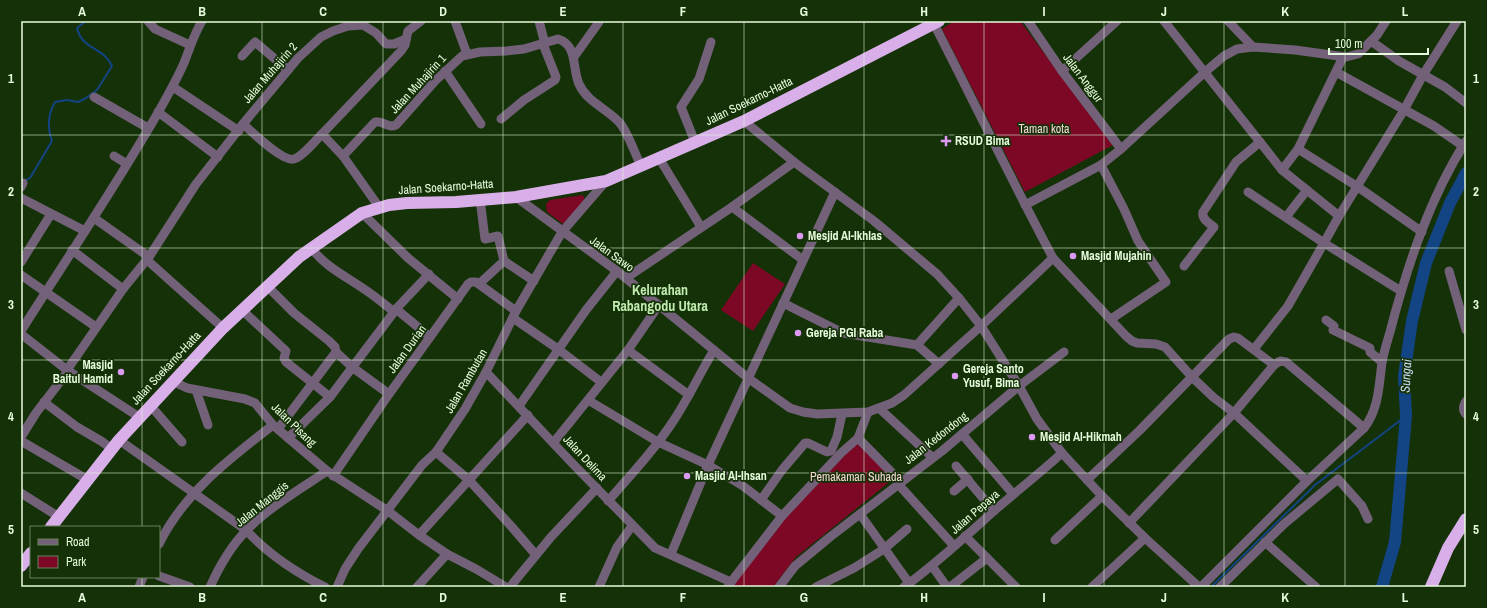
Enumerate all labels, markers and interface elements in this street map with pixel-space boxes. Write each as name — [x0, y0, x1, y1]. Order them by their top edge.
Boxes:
text: A — [78, 3, 86, 20]
text: B — [198, 3, 206, 20]
text: C — [319, 3, 327, 20]
text: D — [439, 3, 447, 20]
text: E — [559, 3, 567, 20]
text: F — [680, 3, 687, 20]
text: G — [800, 3, 808, 20]
text: H — [920, 3, 928, 20]
text: I — [1043, 3, 1046, 20]
text: J — [1161, 3, 1167, 20]
text: K — [1281, 3, 1289, 20]
text: L — [1402, 3, 1409, 20]
scale bar — [1329, 30, 1428, 56]
text: 100 m — [1335, 36, 1362, 52]
street label: Jalan Muhajirin 2 — [239, 39, 301, 107]
street label: Jalan Anggur — [1059, 50, 1107, 106]
street label: Jalan Muhajirin 1 — [386, 51, 450, 117]
text: 1 — [8, 70, 14, 87]
text: 1 — [1473, 70, 1479, 87]
street label: Jalan Soekarno-Hatta — [703, 73, 796, 129]
park label: Taman kota — [1018, 121, 1070, 137]
place label: RSUD Bima — [955, 133, 1010, 149]
marker: RSUD Bima — [940, 135, 952, 147]
street label: Jalan Soekarno-Hatta — [398, 176, 495, 198]
text: 2 — [8, 183, 14, 200]
text: 2 — [1473, 183, 1479, 200]
place label: Mesjid Al-Ikhlas — [808, 228, 883, 244]
marker: Mesjid Al-Ikhlas — [795, 231, 805, 241]
street label: Jalan Sawo — [587, 233, 637, 275]
place label: Masjid Mujahin — [1081, 248, 1152, 264]
marker: Masjid Mujahin — [1068, 251, 1078, 261]
district label: Kelurahan Rabangodu Utara — [612, 281, 708, 315]
text: 3 — [8, 296, 14, 313]
text: 3 — [1473, 296, 1479, 313]
street label: Jalan Durian — [384, 322, 430, 376]
place label: Gereja PGI Raba — [806, 325, 884, 341]
street label: Jalan Soekarno-Hatta — [128, 327, 205, 408]
marker: Gereja PGI Raba — [793, 328, 803, 338]
street label: Jalan Rambutan — [441, 346, 491, 416]
place label: Masjid Baitul Hamid — [53, 357, 113, 387]
water label: Sungai — [1397, 359, 1415, 393]
place label: Gereja Santo Yusuf, Bima — [963, 361, 1024, 391]
marker: Masjid Baitul Hamid — [116, 367, 126, 377]
marker: Gereja Santo Yusuf, Bima — [950, 371, 960, 381]
street label: Jalan Pisang — [268, 399, 320, 451]
text: 4 — [8, 408, 14, 425]
street label: Jalan Kedondong — [901, 408, 972, 468]
text: 4 — [1473, 408, 1479, 425]
place label: Mesjid Al-Hikmah — [1040, 429, 1122, 445]
street label: Jalan Delima — [560, 432, 611, 485]
marker: Mesjid Al-Hikmah — [1027, 432, 1037, 442]
place label: Masjid Al-Ihsan — [695, 468, 767, 484]
park label: Pemakaman Suhada — [810, 469, 902, 485]
marker: Masjid Al-Ihsan — [682, 471, 692, 481]
street label: Jalan Manggis — [232, 478, 292, 530]
street label: Jalan Pepaya — [947, 486, 1003, 538]
text: 5 — [8, 521, 14, 538]
text: 5 — [1473, 521, 1479, 538]
legend — [30, 526, 160, 578]
text: Road — [66, 534, 90, 550]
text: Park — [66, 554, 86, 570]
text: A — [78, 589, 86, 606]
text: B — [198, 589, 206, 606]
text: C — [319, 589, 327, 606]
text: D — [439, 589, 447, 606]
text: E — [559, 589, 567, 606]
text: F — [680, 589, 687, 606]
text: G — [800, 589, 808, 606]
text: H — [920, 589, 928, 606]
text: I — [1043, 589, 1046, 606]
text: J — [1161, 589, 1167, 606]
text: K — [1281, 589, 1289, 606]
text: L — [1402, 589, 1409, 606]

